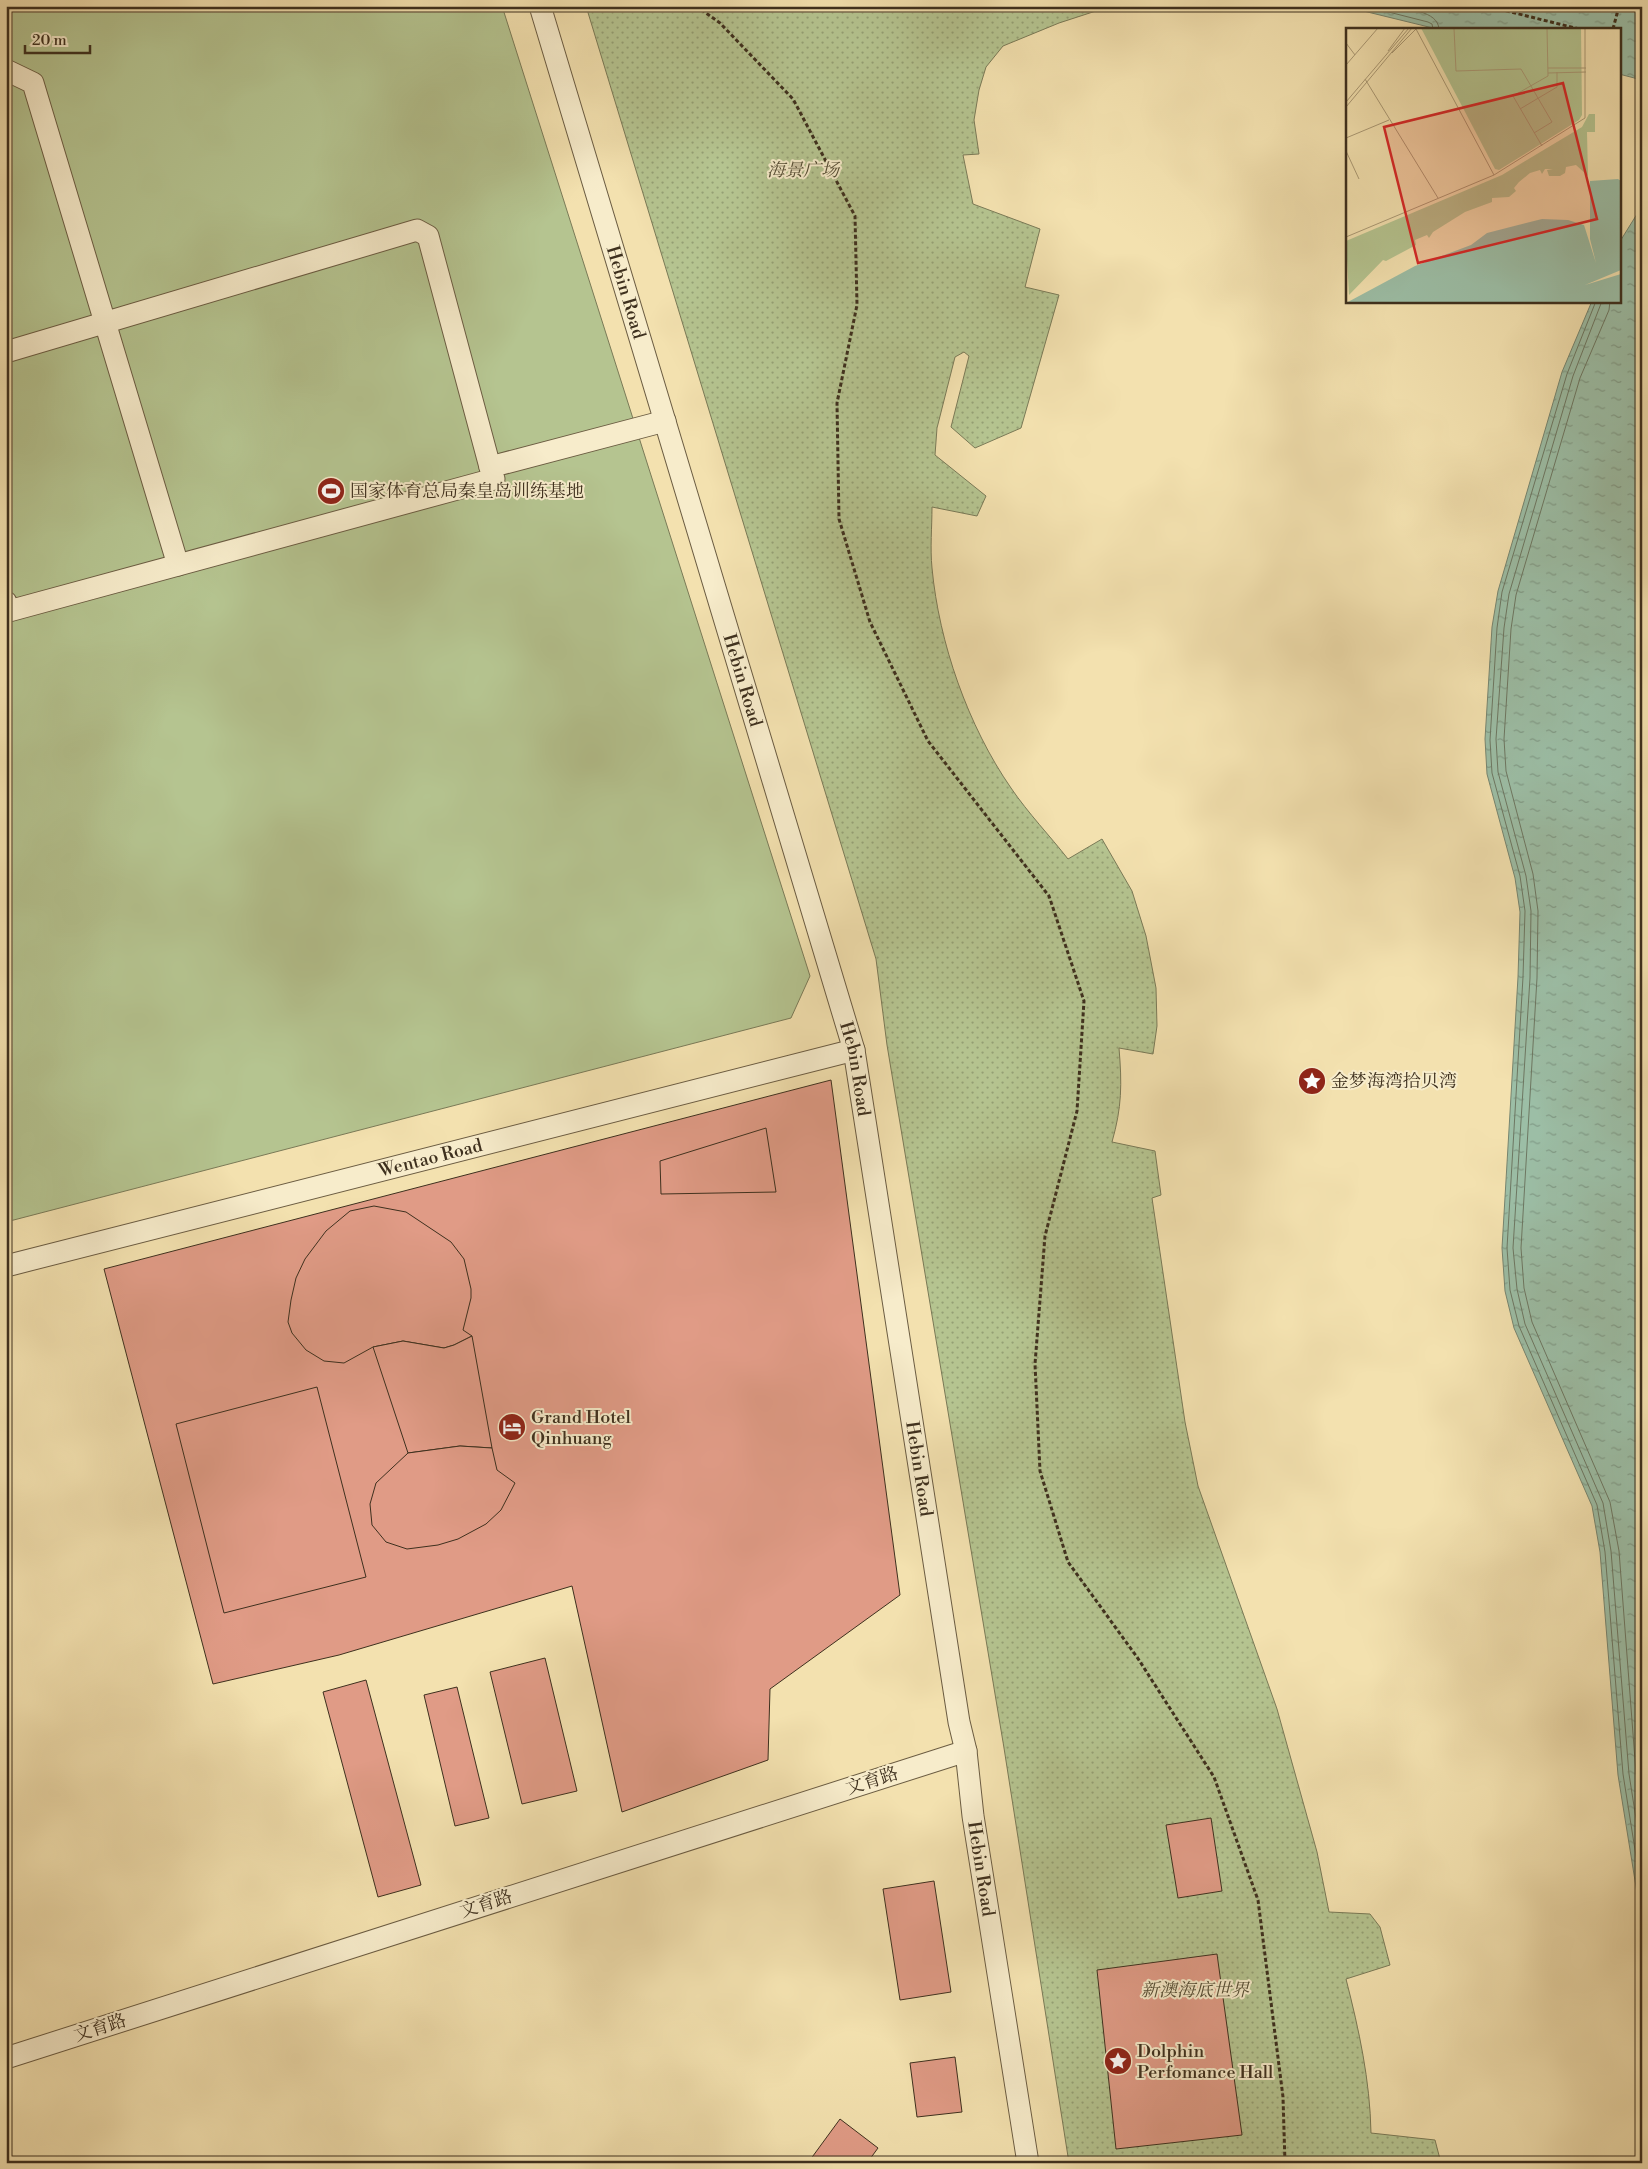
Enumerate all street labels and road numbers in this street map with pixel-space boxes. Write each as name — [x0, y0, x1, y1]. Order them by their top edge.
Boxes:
street label: Hebin Road — [601, 243, 651, 342]
street label: Hebin Road — [718, 631, 768, 730]
street label: Hebin Road — [835, 1019, 876, 1119]
street label: Wentao Road — [375, 1133, 486, 1182]
street label: Hebin Road — [901, 1420, 938, 1519]
street label: 文育路 — [843, 1762, 901, 1800]
street label: Hebin Road — [962, 1820, 1000, 1919]
street label: 文育路 — [457, 1885, 515, 1923]
street label: 文育路 — [71, 2009, 129, 2047]

